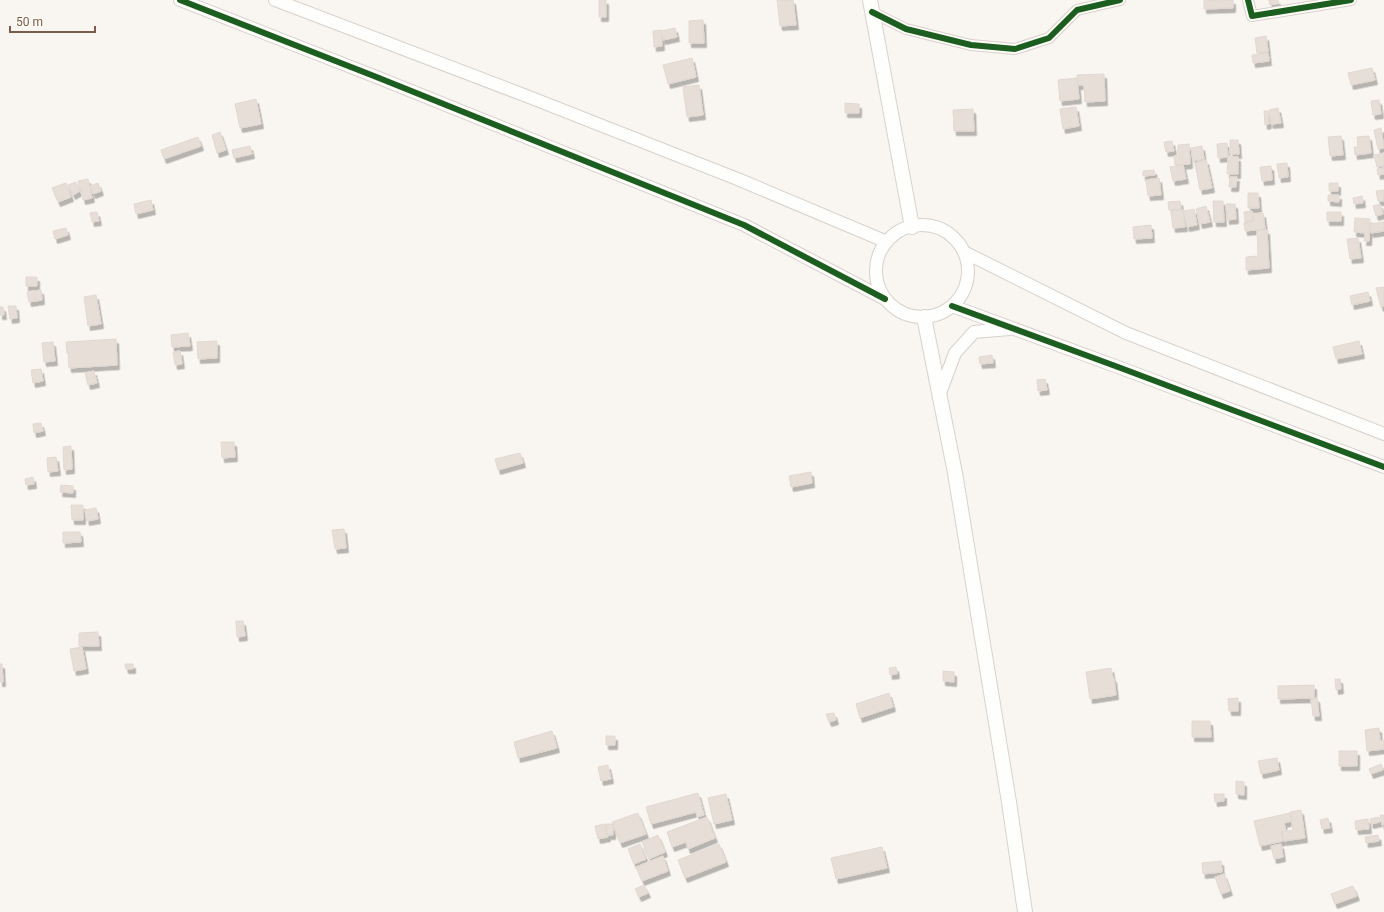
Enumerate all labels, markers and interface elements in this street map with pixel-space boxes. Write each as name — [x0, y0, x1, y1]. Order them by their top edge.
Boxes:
scale bar — [10, 8, 95, 34]
text: 50 m — [16, 15, 43, 29]

